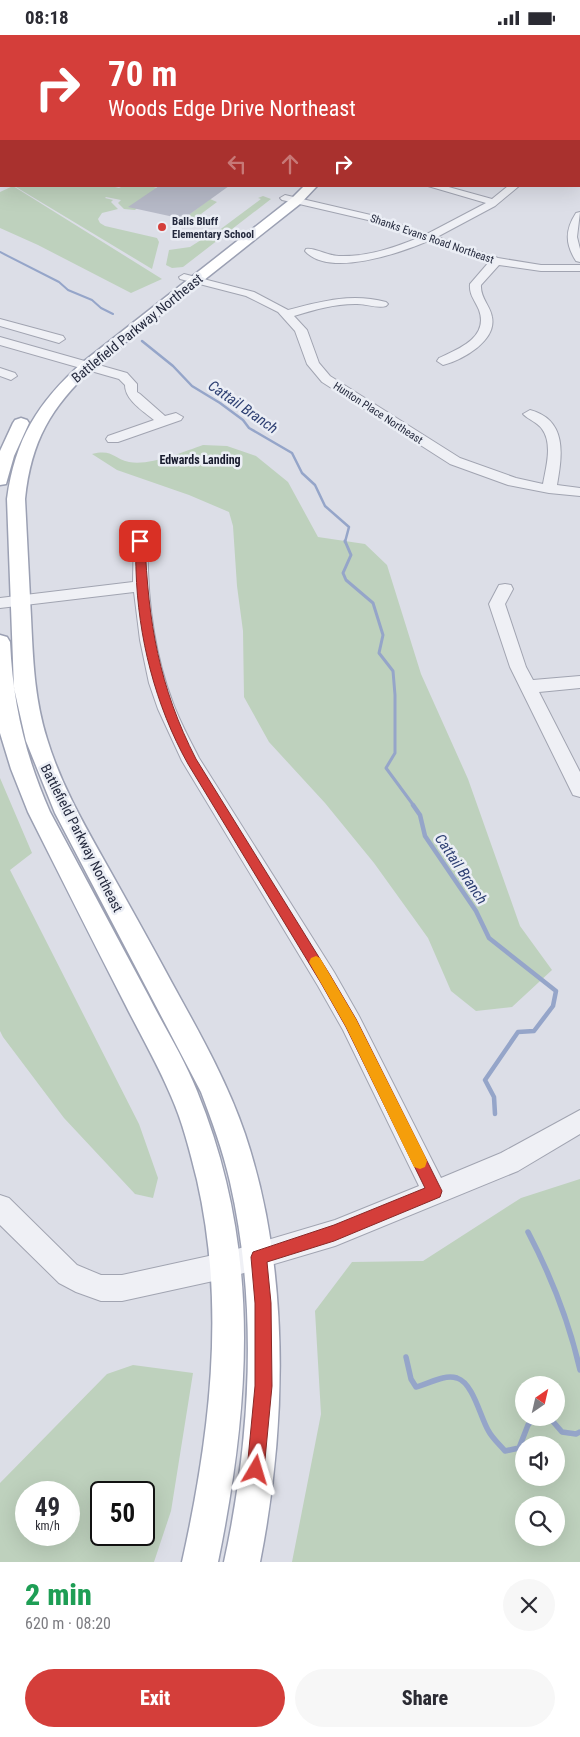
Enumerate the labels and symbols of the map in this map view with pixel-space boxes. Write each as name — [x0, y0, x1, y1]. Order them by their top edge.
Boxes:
street label: Shanks Evans Road Northeast — [368, 212, 496, 266]
place label: Balls Bluff Elementary School — [172, 215, 254, 241]
marker: Balls Bluff Elementary School — [156, 221, 168, 233]
street label: Battlefield Parkway Northeast — [68, 270, 206, 386]
water label: Cattail Branch — [205, 376, 281, 438]
street label: Hunton Place Northeast — [331, 379, 425, 447]
district label: Edwards Landing — [159, 453, 241, 467]
pin — [119, 520, 161, 562]
street label: Battlefield Parkway Northeast — [38, 761, 126, 915]
water label: Cattail Branch — [431, 830, 491, 908]
north arrow — [515, 1376, 565, 1426]
position arrow — [229, 1443, 281, 1495]
speed limit sign: 50 — [90, 1481, 155, 1546]

